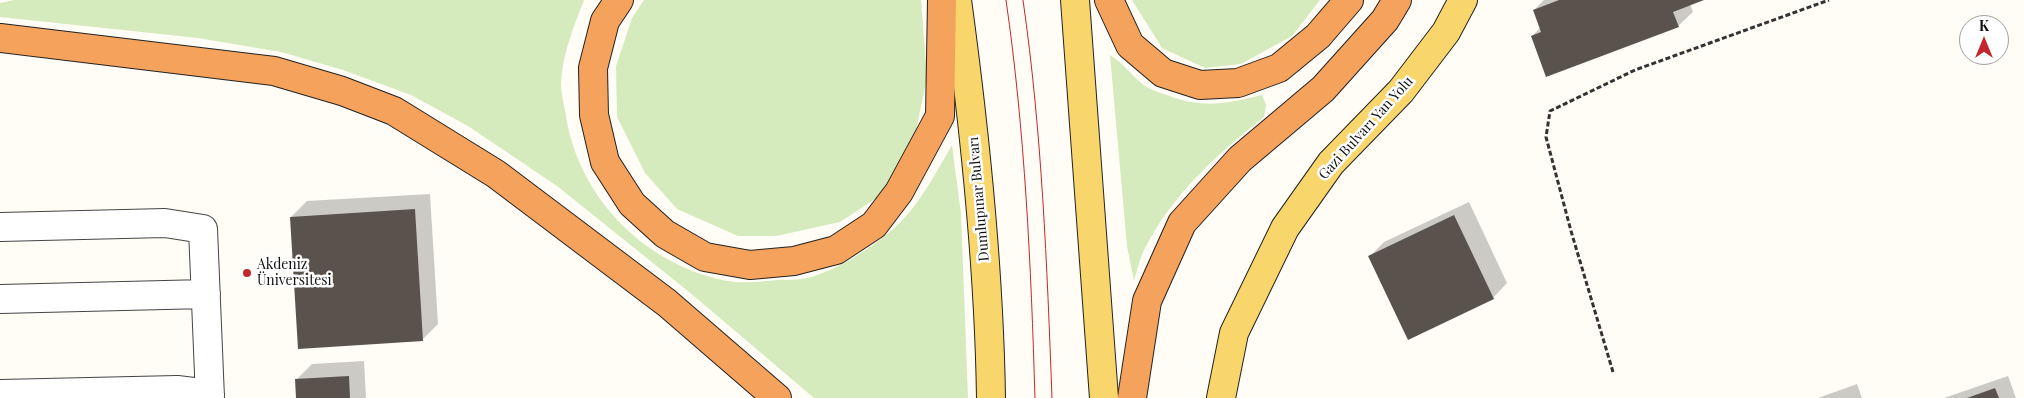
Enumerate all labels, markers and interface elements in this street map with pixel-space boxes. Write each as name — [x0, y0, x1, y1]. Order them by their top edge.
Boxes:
north arrow — [1959, 15, 2009, 65]
text: K — [1979, 16, 1989, 35]
street label: Gazi Bulvarı Yan Yolu — [1315, 73, 1417, 183]
street label: Dumlupınar Bulvarı — [965, 136, 993, 262]
place label: Akdeniz Üniversitesi — [257, 257, 332, 290]
marker: Akdeniz Üniversitesi — [241, 267, 253, 279]

